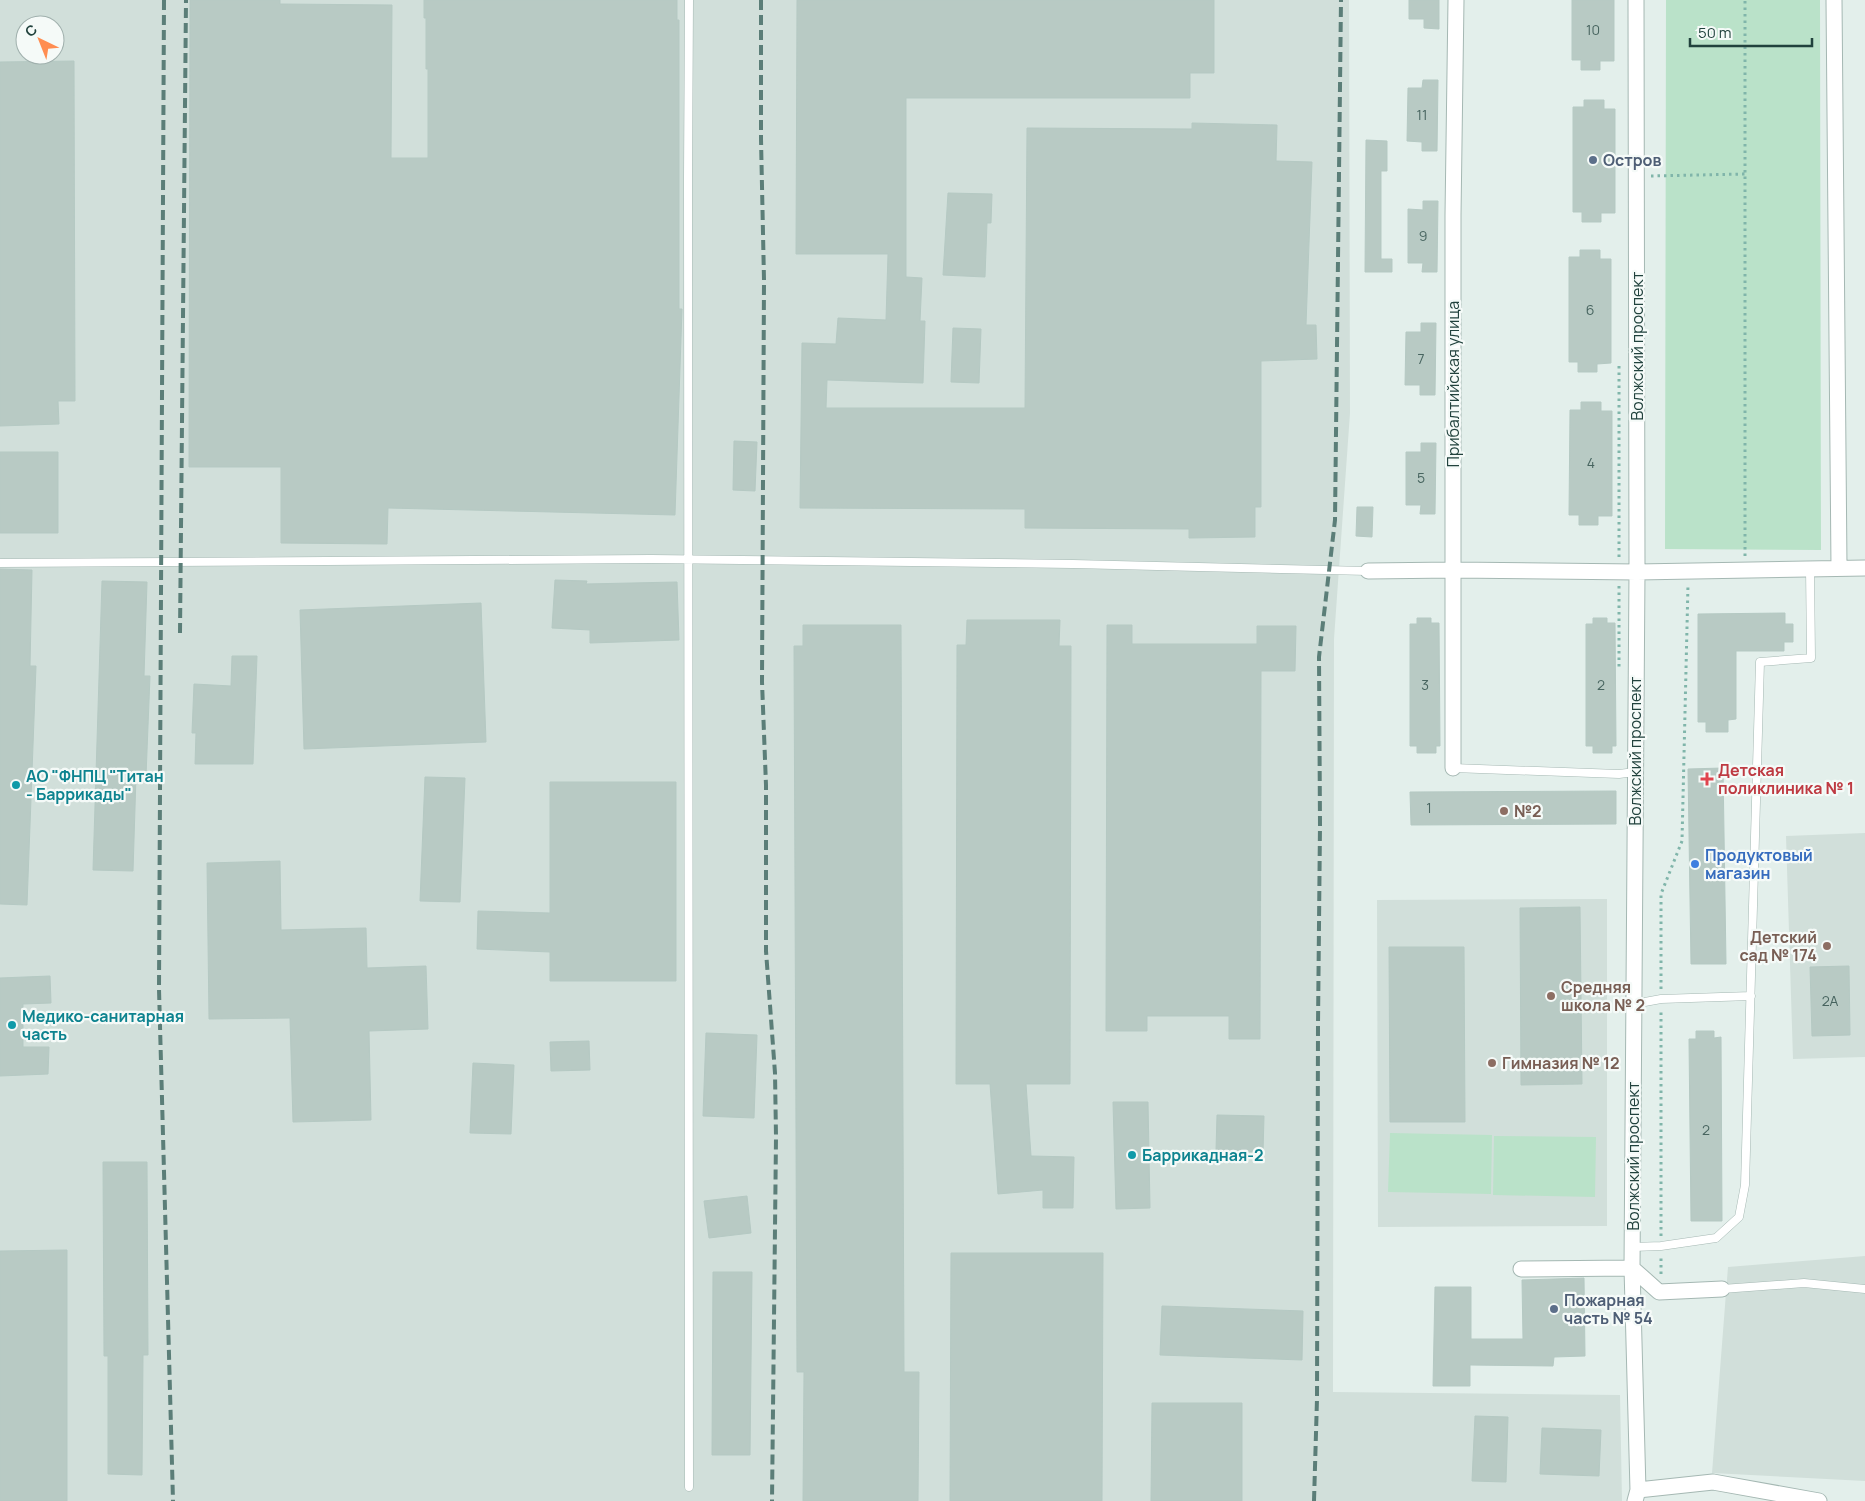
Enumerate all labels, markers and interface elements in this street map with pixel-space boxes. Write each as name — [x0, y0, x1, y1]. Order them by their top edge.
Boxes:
north arrow — [15, 15, 65, 65]
scale bar — [1690, 15, 1812, 47]
text: С — [21, 20, 41, 41]
house number: 10 — [1586, 20, 1600, 39]
text: 50 m — [1698, 22, 1732, 43]
house number: 11 — [1417, 105, 1427, 124]
place label: Остров — [1603, 149, 1661, 171]
marker: Остров — [1587, 154, 1599, 166]
house number: 9 — [1419, 226, 1427, 245]
street label: Волжский проспект — [1626, 272, 1648, 420]
house number: 6 — [1586, 300, 1594, 319]
street label: Прибалтийская улица — [1442, 301, 1464, 467]
house number: 7 — [1417, 349, 1425, 368]
house number: 4 — [1587, 453, 1595, 472]
house number: 5 — [1417, 468, 1425, 487]
house number: 3 — [1421, 675, 1429, 694]
house number: 2 — [1597, 675, 1605, 694]
street label: Волжский проспект — [1624, 677, 1646, 825]
place label: Детская поликлиника № 1 — [1718, 759, 1854, 799]
place label: АО "ФНПЦ "Титан - Баррикады" — [26, 765, 164, 805]
marker: Детская поликлиника № 1 — [1700, 772, 1714, 786]
marker: АО "ФНПЦ "Титан - Баррикады" — [10, 779, 22, 791]
house number: 1 — [1426, 798, 1432, 817]
place label: №2 — [1514, 800, 1542, 822]
marker: №2 — [1498, 805, 1510, 817]
place label: Продуктовый магазин — [1705, 844, 1813, 884]
marker: Продуктовый магазин — [1689, 858, 1701, 870]
place label: Детский сад № 174 — [1739, 926, 1817, 966]
marker: Детский сад № 174 — [1821, 940, 1833, 952]
place label: Средняя школа № 2 — [1561, 976, 1645, 1016]
marker: Средняя школа № 2 — [1545, 990, 1557, 1002]
house number: 2А — [1822, 991, 1838, 1010]
place label: Медико-санитарная часть — [22, 1005, 184, 1045]
marker: Медико-санитарная часть — [6, 1019, 18, 1031]
place label: Гимназия № 12 — [1502, 1052, 1620, 1074]
marker: Гимназия № 12 — [1486, 1057, 1498, 1069]
street label: Волжский проспект — [1622, 1082, 1644, 1230]
house number: 2 — [1702, 1120, 1710, 1139]
place label: Баррикадная-2 — [1142, 1144, 1264, 1166]
marker: Баррикадная-2 — [1126, 1149, 1138, 1161]
place label: Пожарная часть № 54 — [1564, 1289, 1653, 1329]
marker: Пожарная часть № 54 — [1548, 1303, 1560, 1315]

